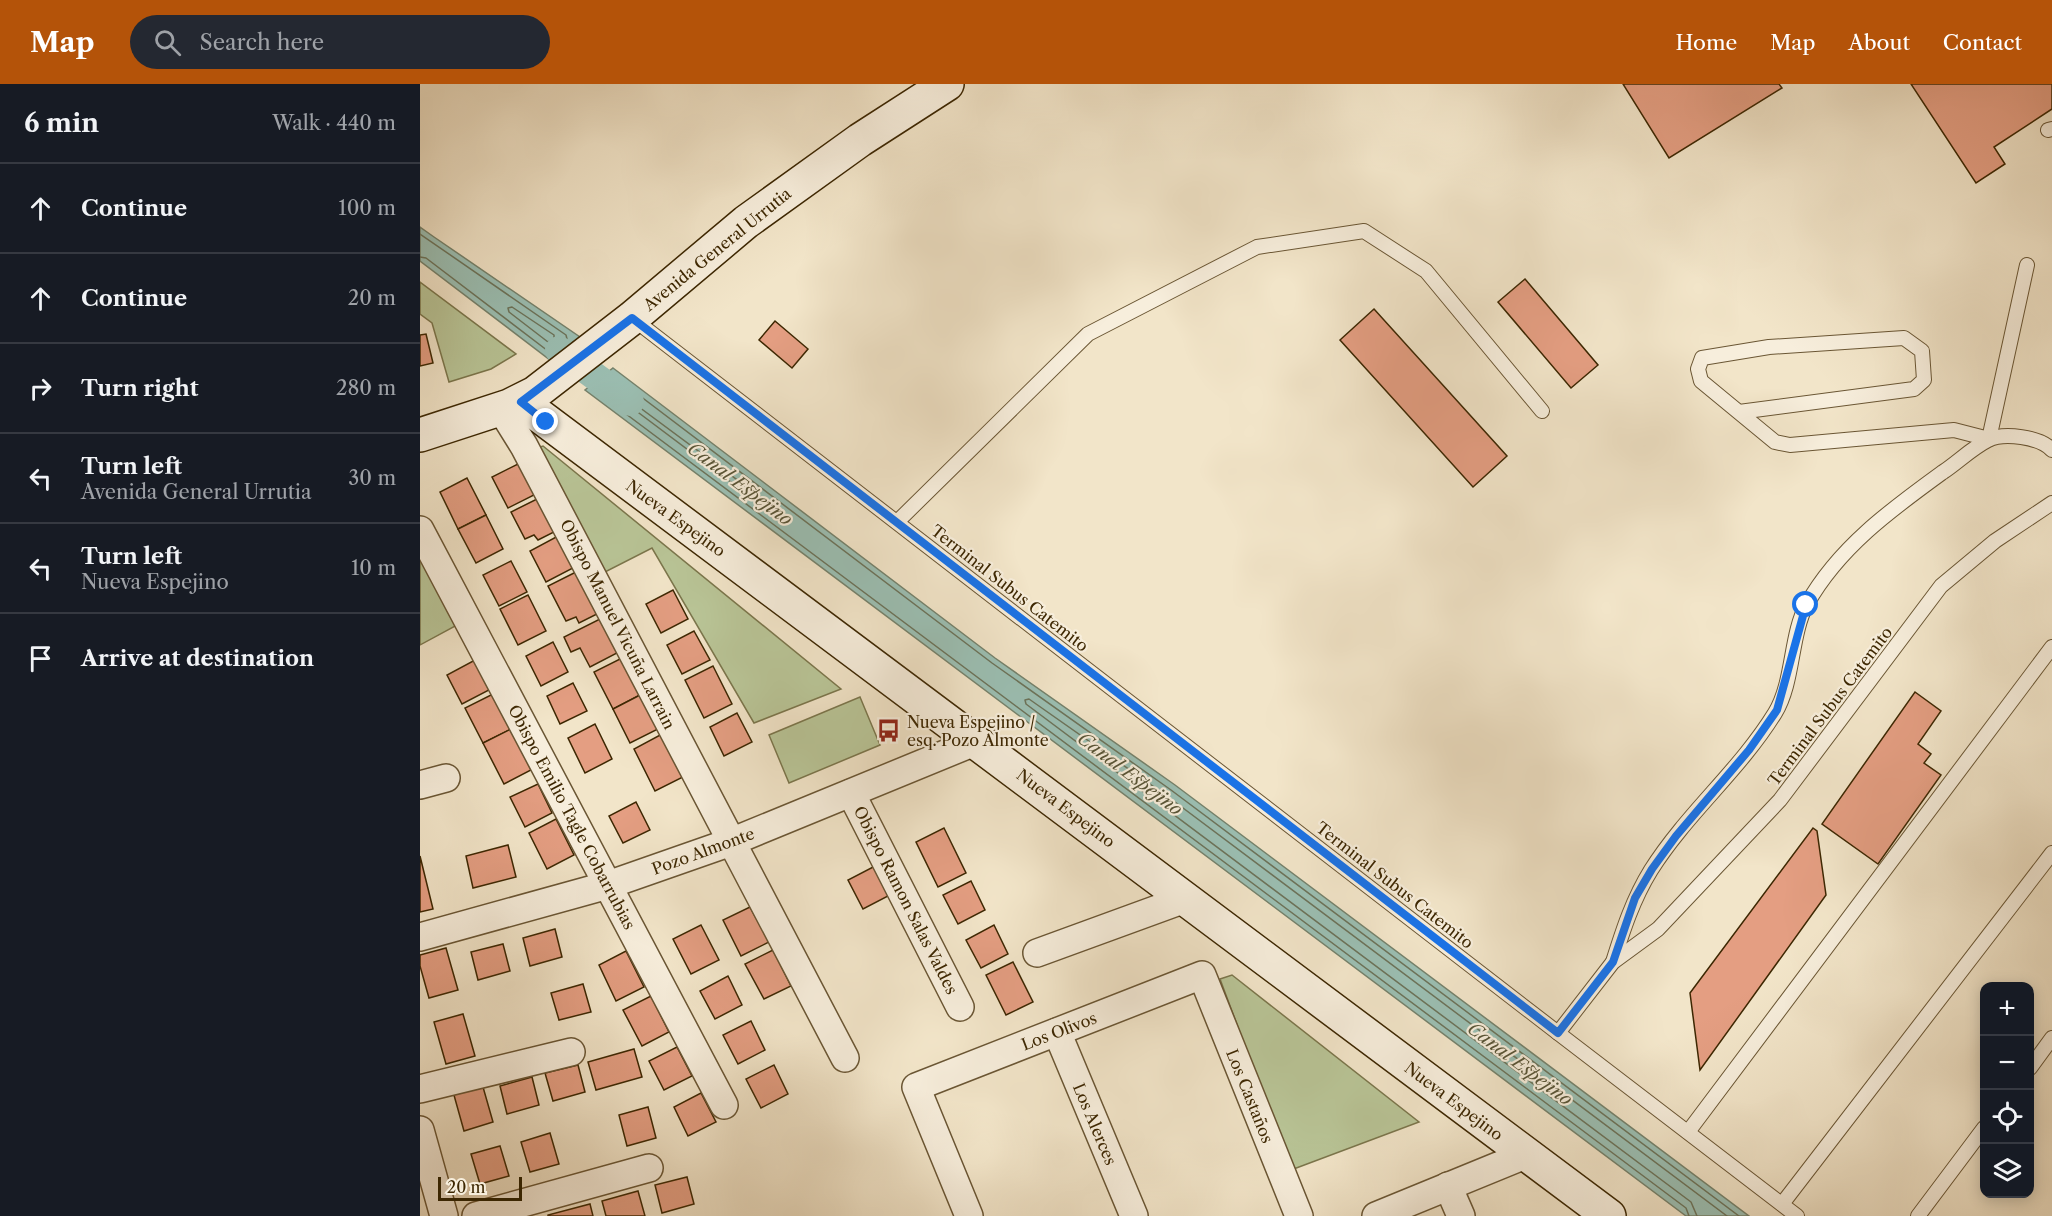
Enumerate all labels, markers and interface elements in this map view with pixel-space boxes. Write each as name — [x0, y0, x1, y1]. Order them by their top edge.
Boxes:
search box — [130, 15, 550, 69]
text: Map — [30, 25, 94, 59]
icon: search — [151, 26, 184, 59]
text: Search here — [199, 29, 324, 56]
text: Home — [1676, 30, 1737, 55]
text: Map — [1770, 30, 1815, 55]
text: About — [1848, 30, 1910, 55]
text: Contact — [1943, 30, 2022, 55]
text: 6 min — [24, 107, 99, 139]
text: Walk · 440 m — [272, 111, 396, 135]
street label: Avenida General Urrutia — [638, 183, 795, 315]
icon: ahead — [24, 192, 57, 225]
text: Continue — [81, 195, 187, 222]
text: 100 m — [338, 196, 396, 220]
icon: ahead — [24, 282, 57, 315]
text: Continue — [81, 285, 187, 312]
text: 20 m — [348, 286, 396, 310]
icon: right — [24, 372, 57, 405]
text: Turn right — [81, 375, 199, 402]
text: 280 m — [336, 376, 396, 400]
route end — [532, 408, 558, 434]
water label: Canal Espejino — [683, 437, 797, 531]
text: Turn left — [81, 453, 182, 480]
icon: left — [24, 462, 57, 495]
text: 30 m — [348, 466, 396, 490]
street label: Nueva Espejino — [622, 475, 730, 561]
text: Avenida General Urrutia — [81, 480, 311, 504]
street label: Obispo Manuel Vicuña Larrain — [556, 516, 680, 732]
street label: Terminal Subus Catemito — [927, 520, 1093, 656]
text: Turn left — [81, 543, 182, 570]
icon: left — [24, 552, 57, 585]
text: 10 m — [351, 556, 396, 580]
text: Nueva Espejino — [81, 570, 229, 594]
route start — [1792, 591, 1818, 617]
street label: Terminal Subus Catemito — [1764, 622, 1897, 790]
icon: arrive — [24, 642, 57, 675]
text: Arrive at destination — [81, 645, 314, 672]
street label: Obispo Emilio Tagle Cobarrubias — [504, 701, 640, 933]
place label: Nueva Espejino / esq. Pozo Almonte — [907, 712, 1049, 750]
bus stop icon: Nueva Espejino / esq. Pozo Almonte — [876, 718, 902, 744]
water label: Canal Espejino — [1073, 727, 1187, 821]
street label: Nueva Espejino — [1013, 764, 1119, 852]
street label: Obispo Ramon Salas Valdes — [850, 803, 962, 997]
street label: Terminal Subus Catemito — [1312, 817, 1478, 953]
street label: Pozo Almonte — [649, 823, 757, 879]
map controls — [1980, 982, 2034, 1198]
button: + — [1980, 982, 2034, 1036]
street label: Los Olivos — [1018, 1007, 1100, 1055]
water label: Canal Espejino — [1463, 1017, 1577, 1111]
button: − — [1980, 1036, 2034, 1090]
street label: Los Castaños — [1222, 1046, 1278, 1146]
street label: Nueva Espejino — [1401, 1057, 1507, 1145]
street label: Los Alerces — [1069, 1080, 1121, 1168]
button: locate — [1980, 1090, 2034, 1144]
button: layers — [1980, 1144, 2034, 1198]
scale bar — [438, 1174, 522, 1202]
text: 20 m — [447, 1177, 486, 1197]

